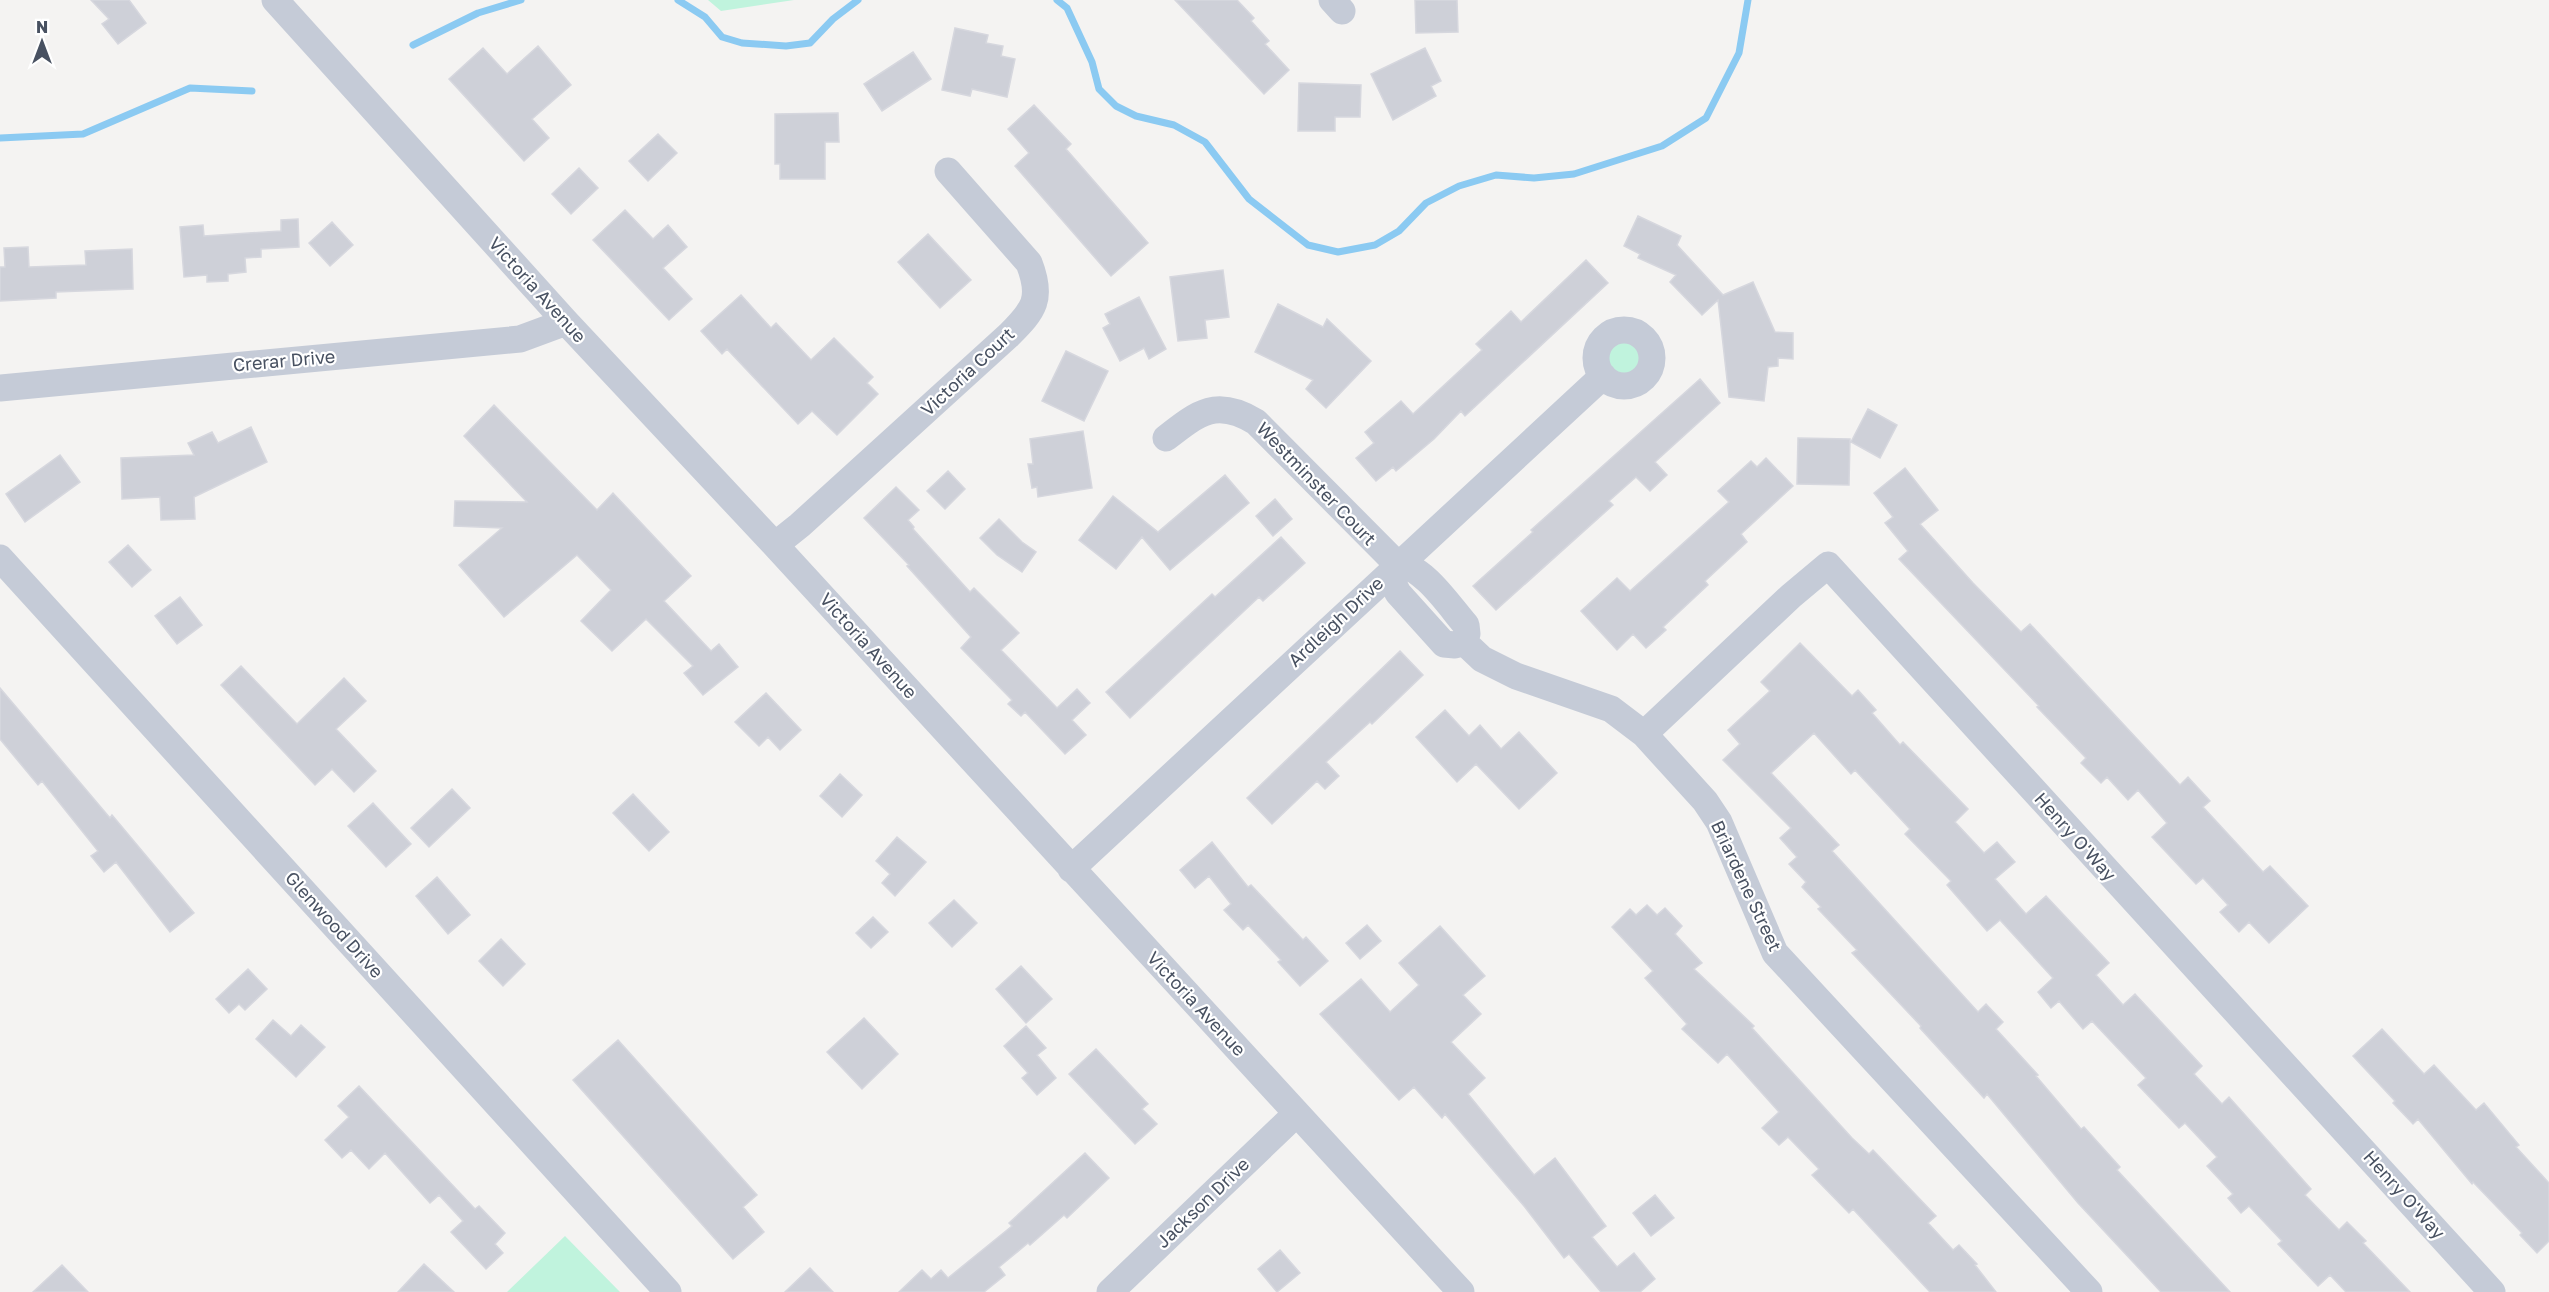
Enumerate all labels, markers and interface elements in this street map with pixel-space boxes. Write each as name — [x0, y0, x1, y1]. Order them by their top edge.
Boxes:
north arrow — [12, 12, 72, 72]
text: N — [36, 17, 48, 37]
street label: Victoria Avenue — [484, 232, 591, 347]
street label: Victoria Court — [916, 322, 1019, 420]
street label: Crerar Drive — [232, 345, 336, 375]
street label: Westminster Court — [1252, 417, 1381, 549]
street label: Ardleigh Drive — [1283, 572, 1387, 671]
street label: Victoria Avenue — [815, 588, 922, 703]
street label: Henry O'Way — [2030, 788, 2121, 885]
street label: Briardene Street — [1707, 817, 1787, 954]
street label: Glenwood Drive — [281, 867, 388, 982]
street label: Victoria Avenue — [1143, 947, 1251, 1060]
street label: Henry O'Way — [2359, 1146, 2450, 1243]
street label: Jackson Drive — [1151, 1152, 1253, 1252]

